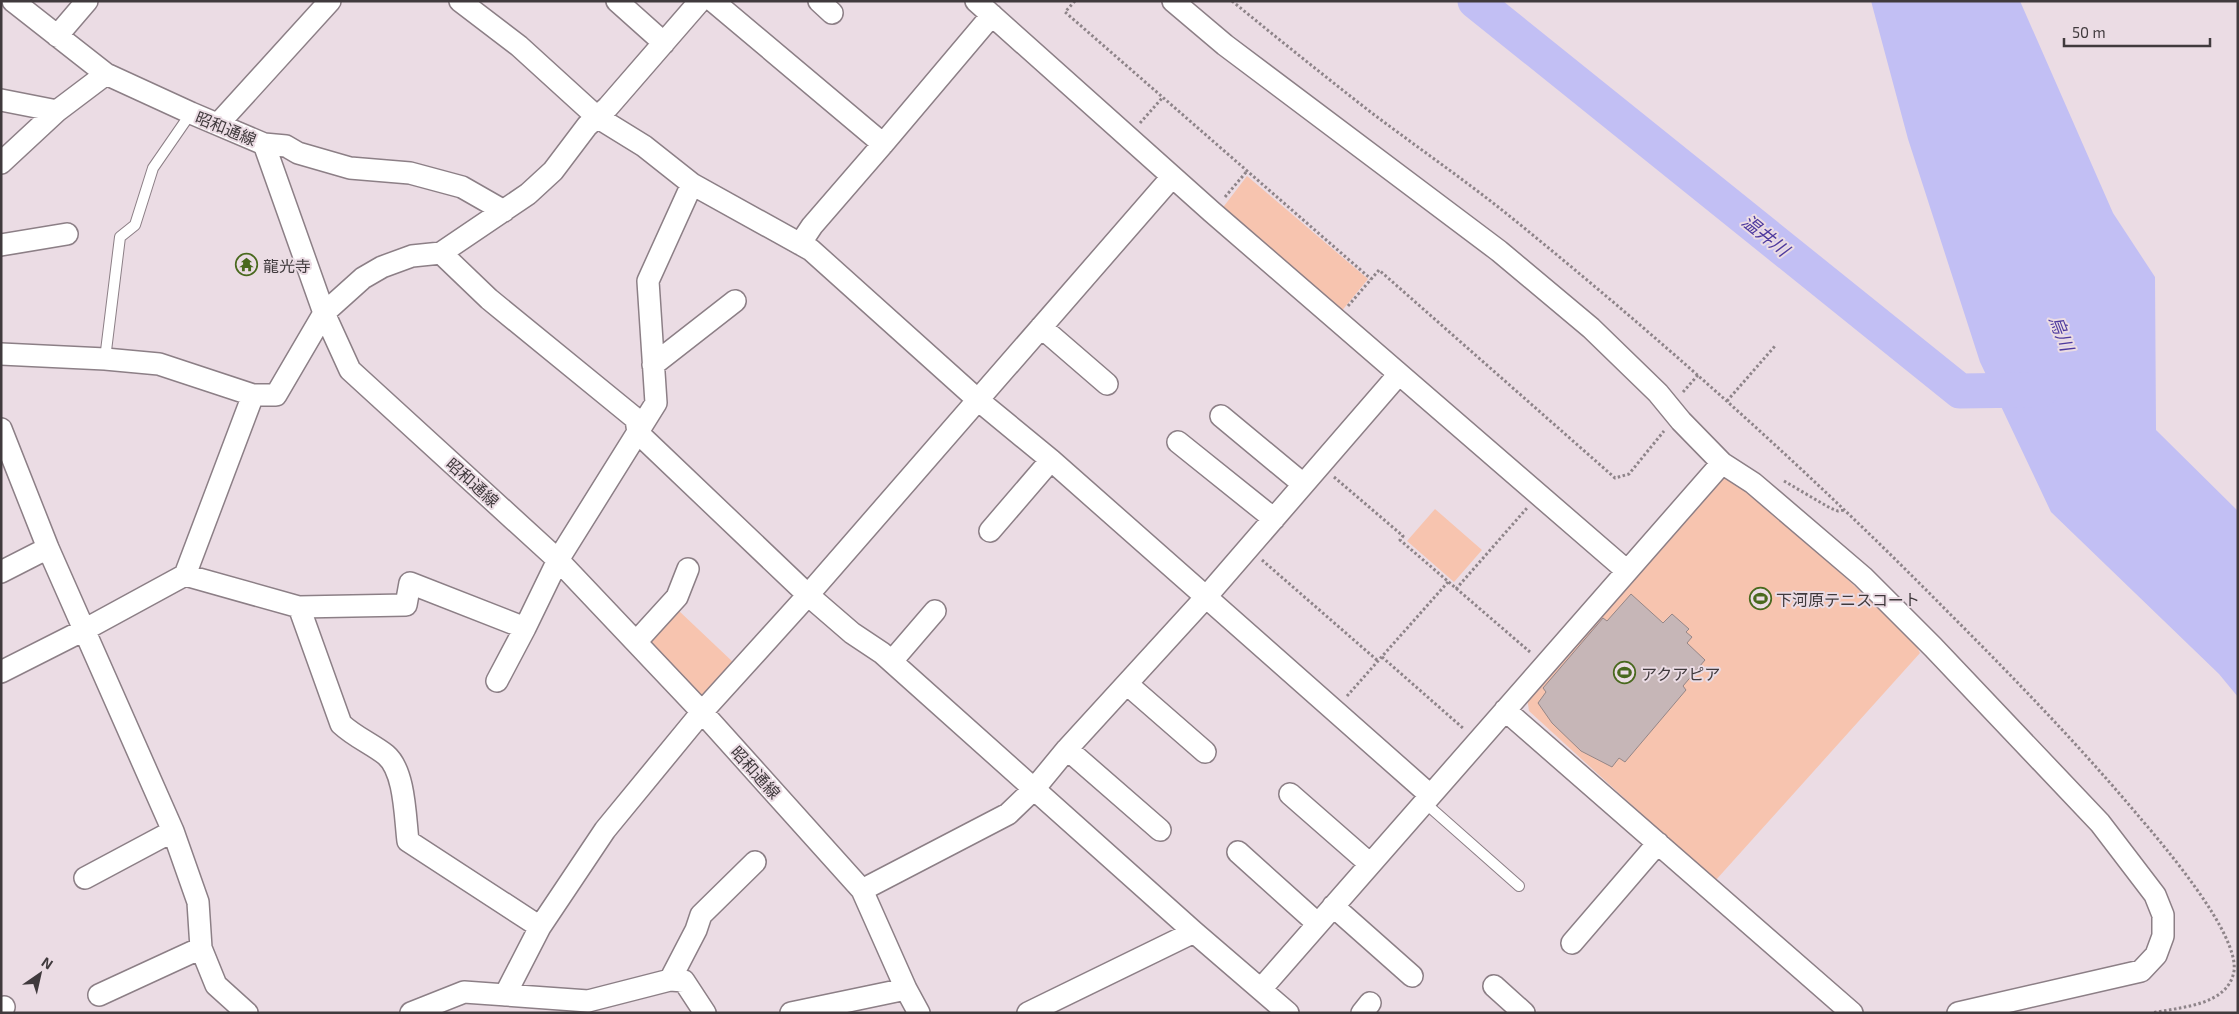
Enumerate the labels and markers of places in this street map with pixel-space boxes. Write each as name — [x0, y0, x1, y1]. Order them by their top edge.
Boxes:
temple icon: 龍光寺 — [235, 253, 259, 277]
place label: 龍光寺 — [263, 256, 311, 275]
sports icon: 下河原テニスコート — [1748, 587, 1772, 611]
place label: 下河原テニスコート — [1776, 590, 1920, 609]
sports icon: アクアピア — [1613, 661, 1637, 685]
place label: アクアピア — [1641, 664, 1720, 683]

